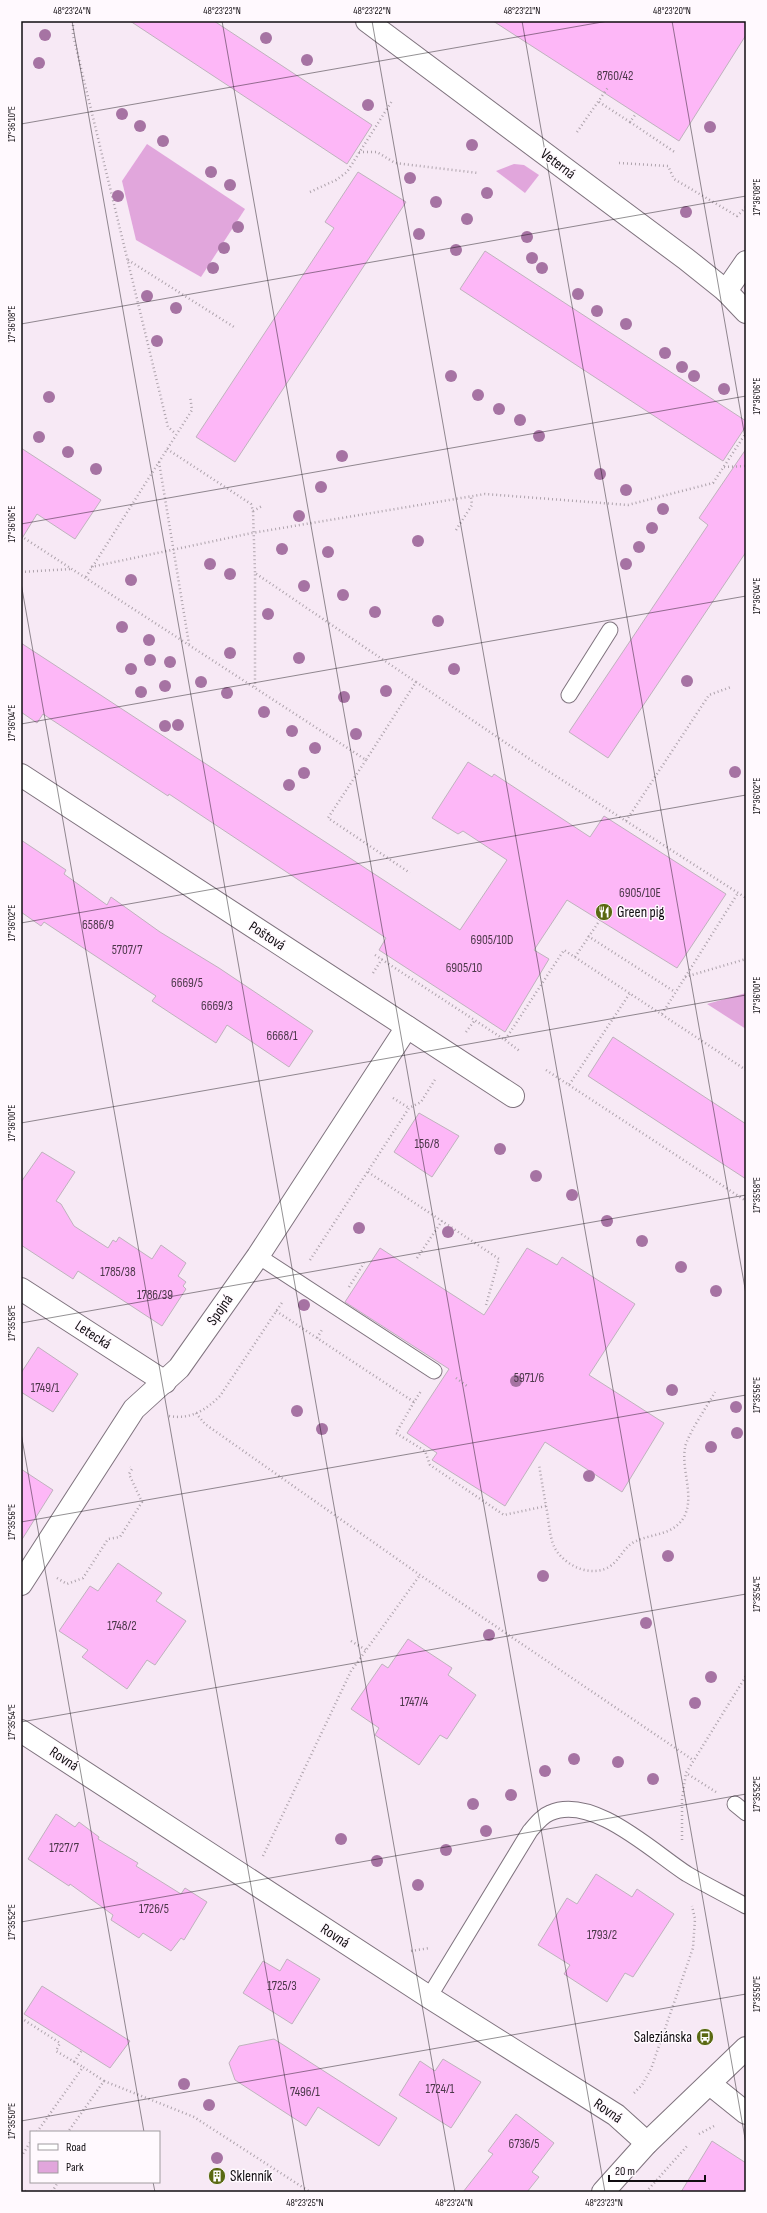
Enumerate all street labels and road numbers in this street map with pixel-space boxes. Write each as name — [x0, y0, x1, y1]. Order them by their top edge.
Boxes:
street label: Veterná — [537, 145, 580, 184]
street label: Poštová — [245, 917, 289, 955]
street label: Spojná — [203, 1291, 238, 1329]
street label: Letecká — [71, 1316, 115, 1354]
street label: Rovná — [46, 1743, 82, 1775]
street label: Rovná — [317, 1920, 353, 1952]
street label: Rovná — [590, 2094, 626, 2128]

